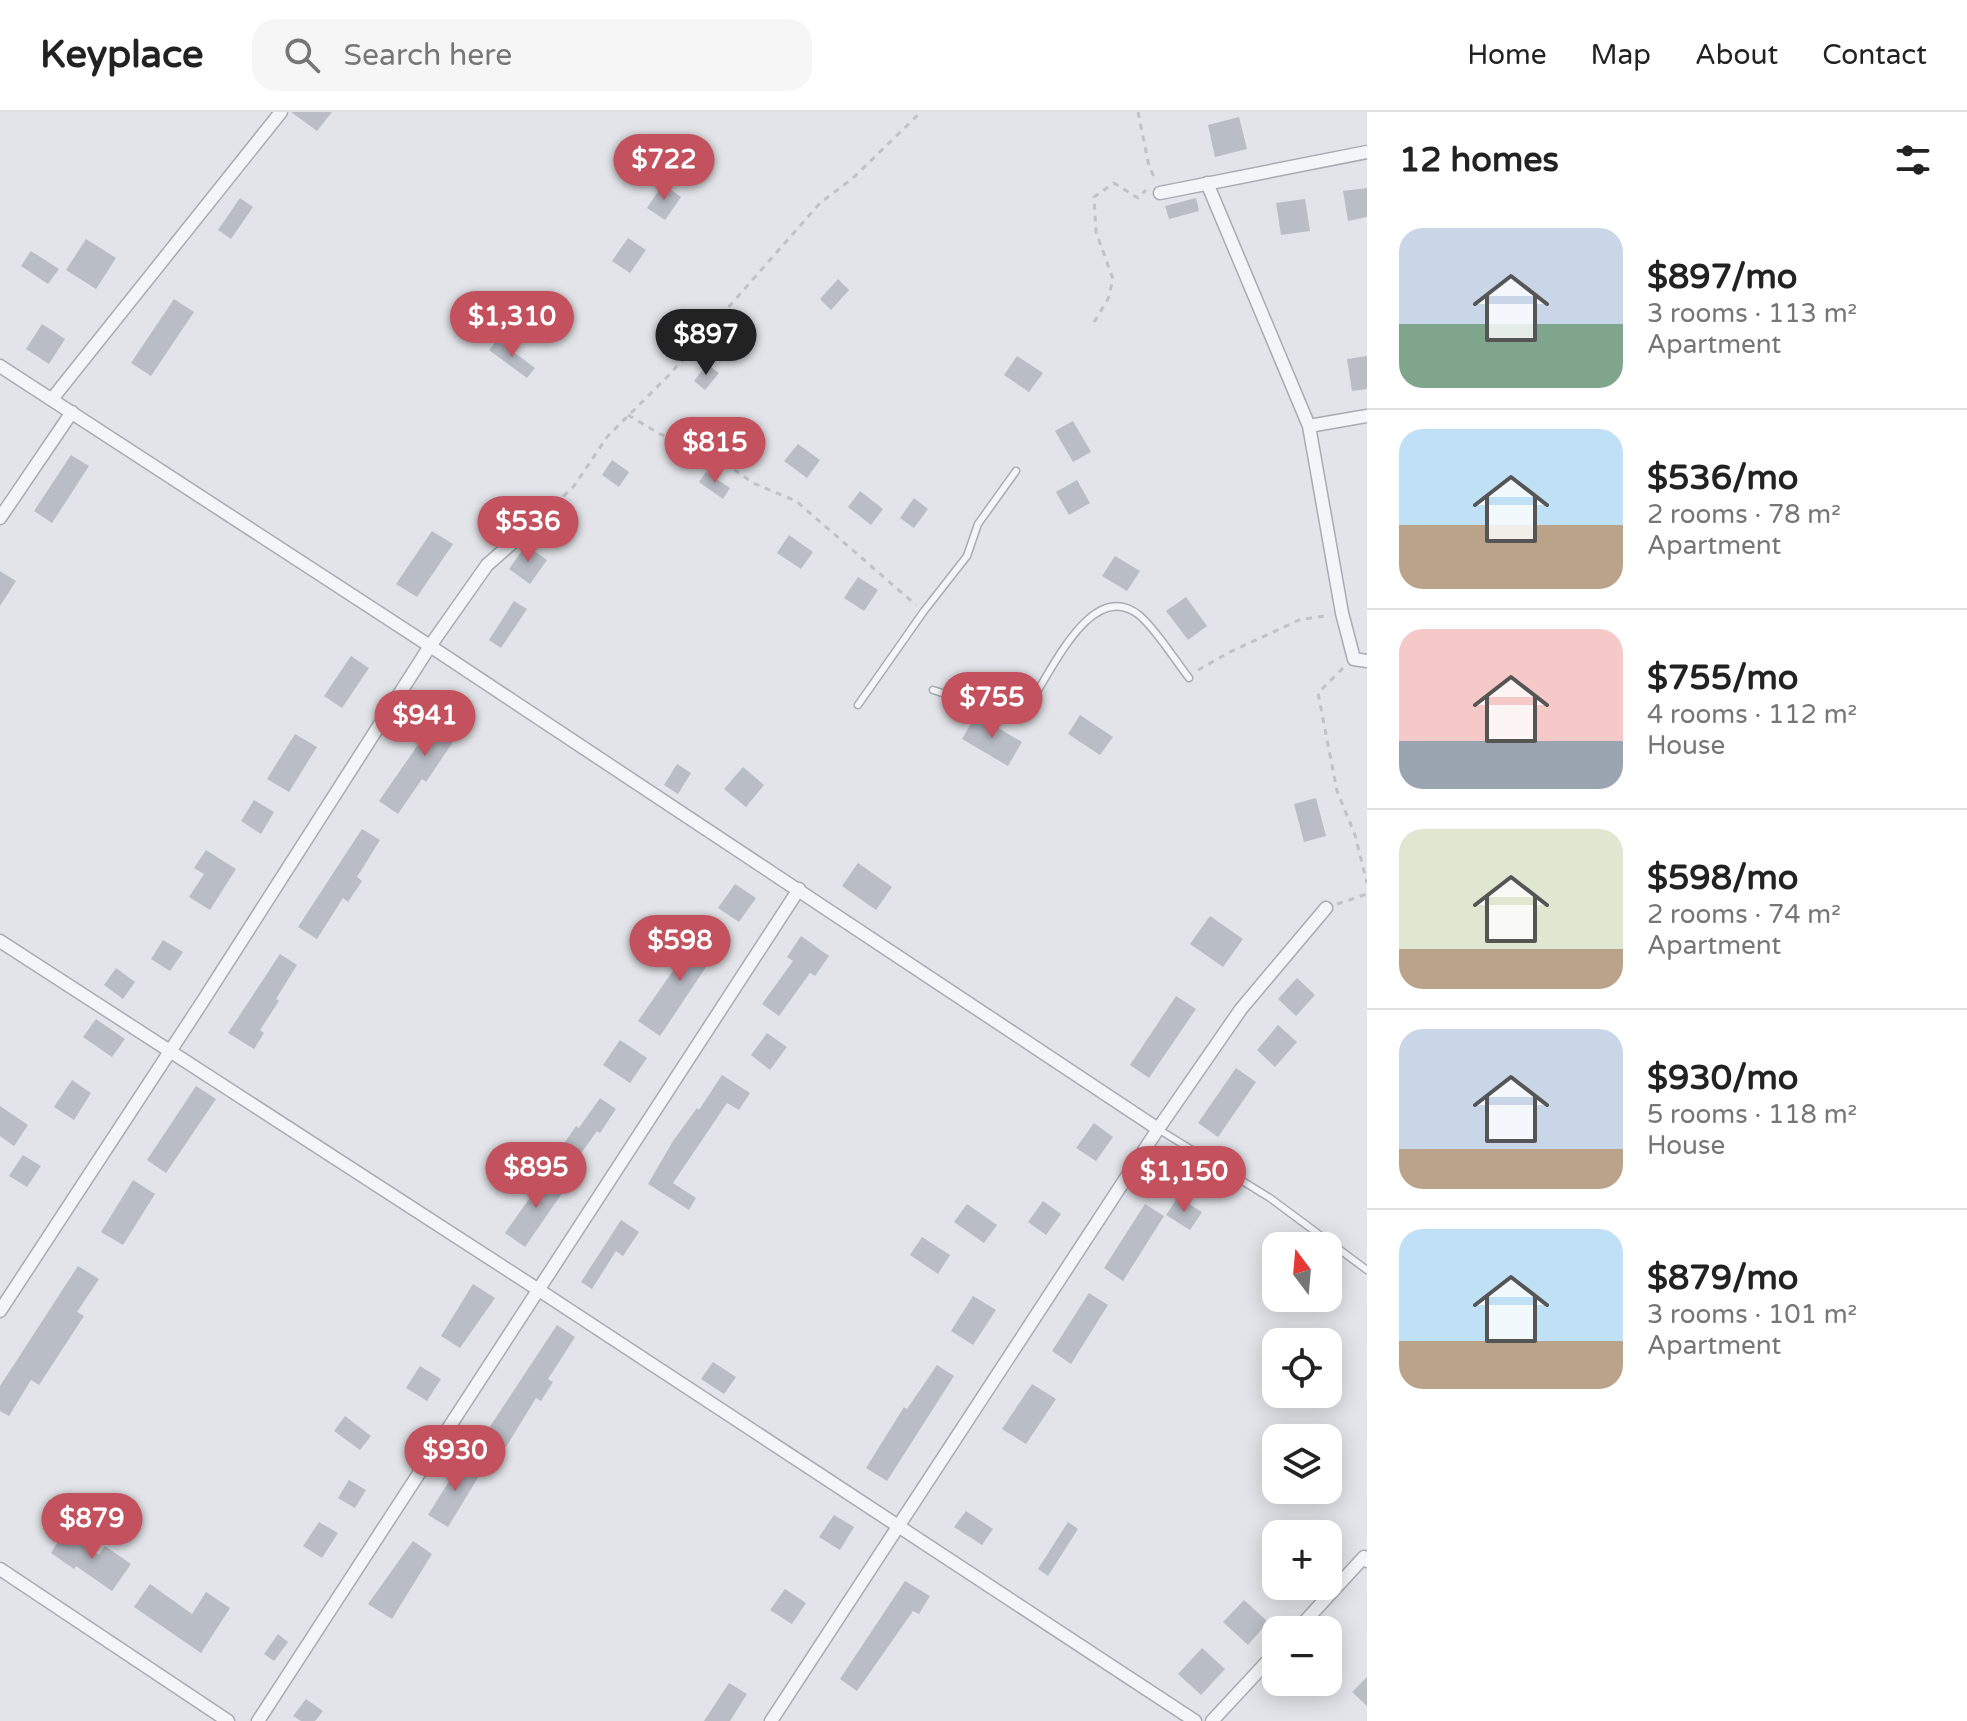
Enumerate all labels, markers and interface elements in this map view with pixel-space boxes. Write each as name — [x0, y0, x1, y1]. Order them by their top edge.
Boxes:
search box — [252, 19, 812, 91]
text: Keyplace — [40, 32, 204, 78]
icon: search — [280, 33, 324, 77]
text: Search here — [344, 37, 512, 74]
text: Home — [1467, 38, 1547, 72]
text: Map — [1591, 38, 1651, 72]
text: About — [1695, 38, 1778, 72]
text: Contact — [1822, 38, 1927, 72]
pin: $722 — [617, 134, 711, 202]
icon: filters — [1891, 138, 1935, 182]
text: 12 homes — [1399, 140, 1559, 181]
text: $722 — [631, 144, 697, 175]
text: $897/mo — [1647, 257, 1797, 298]
icon: home — [1463, 260, 1559, 356]
pin: $1,310 — [447, 291, 577, 359]
text: 3 rooms · 113 m² — [1647, 298, 1857, 329]
text: $1,310 — [468, 301, 556, 332]
pin: $897 — [659, 309, 753, 377]
text: $897 — [673, 319, 739, 350]
text: Apartment — [1647, 329, 1781, 360]
pin: $815 — [668, 417, 762, 485]
text: $815 — [682, 427, 748, 458]
text: $536/mo — [1647, 458, 1798, 499]
icon: home — [1463, 461, 1559, 557]
pin: $536 — [481, 496, 575, 564]
text: 2 rooms · 78 m² — [1647, 499, 1841, 530]
text: $536 — [495, 506, 561, 537]
text: Apartment — [1647, 530, 1781, 561]
text: $755/mo — [1647, 658, 1798, 699]
icon: home — [1463, 661, 1559, 757]
pin: $755 — [945, 672, 1039, 740]
text: $755 — [959, 682, 1025, 713]
pin: $941 — [378, 690, 472, 758]
text: 4 rooms · 112 m² — [1647, 699, 1857, 730]
text: $941 — [392, 700, 458, 731]
text: House — [1647, 730, 1725, 761]
text: $598/mo — [1647, 858, 1798, 899]
icon: home — [1463, 861, 1559, 957]
text: 2 rooms · 74 m² — [1647, 899, 1841, 930]
pin: $598 — [633, 915, 727, 983]
text: $598 — [647, 925, 713, 956]
text: Apartment — [1647, 930, 1781, 961]
text: $930/mo — [1647, 1058, 1798, 1099]
icon: home — [1463, 1061, 1559, 1157]
text: 5 rooms · 118 m² — [1647, 1099, 1857, 1130]
text: House — [1647, 1130, 1725, 1161]
pin: $895 — [489, 1142, 583, 1210]
pin: $1,150 — [1119, 1146, 1249, 1214]
text: $895 — [503, 1152, 569, 1183]
text: $1,150 — [1140, 1156, 1228, 1187]
north arrow — [1262, 1232, 1342, 1312]
map controls — [1262, 1232, 1342, 1696]
text: $879/mo — [1647, 1258, 1798, 1299]
icon: home — [1463, 1261, 1559, 1357]
text: 3 rooms · 101 m² — [1647, 1299, 1857, 1330]
button: locate — [1262, 1328, 1342, 1408]
text: Apartment — [1647, 1330, 1781, 1361]
button: layers — [1262, 1424, 1342, 1504]
pin: $930 — [408, 1425, 502, 1493]
text: $930 — [422, 1435, 488, 1466]
pin: $879 — [45, 1493, 139, 1561]
text: $879 — [59, 1503, 125, 1534]
button: + — [1262, 1520, 1342, 1600]
button: − — [1262, 1616, 1342, 1696]

